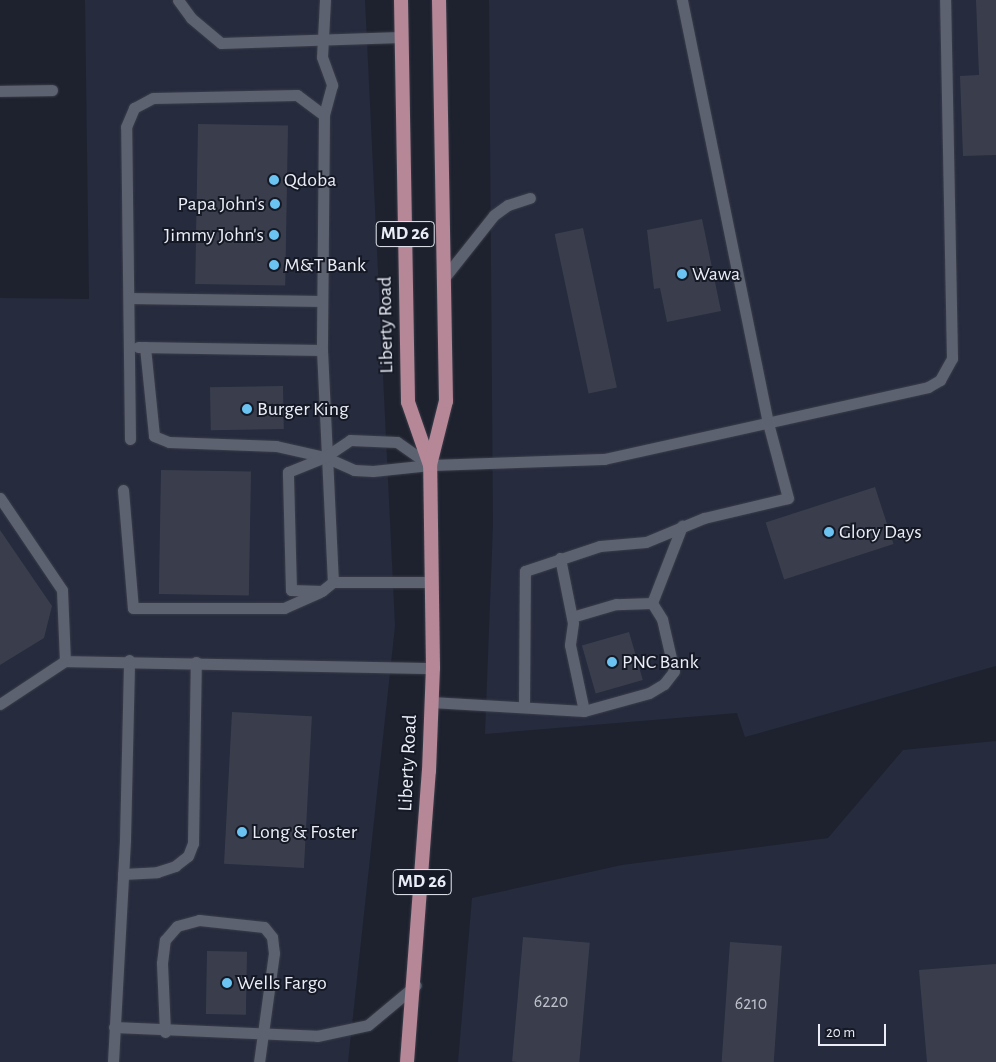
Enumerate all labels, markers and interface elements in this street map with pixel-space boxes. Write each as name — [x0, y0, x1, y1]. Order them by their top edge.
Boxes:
place label: Qdoba — [284, 168, 336, 192]
marker: Qdoba — [268, 174, 280, 186]
place label: Papa John's — [178, 192, 265, 216]
marker: Papa John's — [269, 198, 281, 210]
road number: MD 26 — [375, 218, 435, 250]
place label: Jimmy John's — [164, 223, 264, 247]
marker: Jimmy John's — [268, 229, 280, 241]
place label: M&T Bank — [284, 253, 366, 277]
marker: M&T Bank — [268, 259, 280, 271]
place label: Wawa — [692, 262, 740, 286]
marker: Wawa — [676, 268, 688, 280]
street label: Liberty Road — [373, 276, 399, 374]
place label: Burger King — [257, 397, 349, 421]
marker: Burger King — [241, 403, 253, 415]
place label: Glory Days — [839, 520, 922, 544]
marker: Glory Days — [823, 526, 835, 538]
place label: PNC Bank — [622, 650, 699, 674]
marker: PNC Bank — [606, 656, 618, 668]
street label: Liberty Road — [393, 714, 423, 812]
place label: Long & Foster — [252, 820, 357, 844]
marker: Long & Foster — [236, 826, 248, 838]
road number: MD 26 — [392, 866, 452, 899]
place label: Wells Fargo — [237, 971, 327, 995]
marker: Wells Fargo — [221, 977, 233, 989]
house number: 6220 — [534, 991, 568, 1013]
house number: 6210 — [735, 993, 767, 1015]
scale bar — [821, 1014, 888, 1046]
text: 20 m — [826, 1025, 855, 1040]

